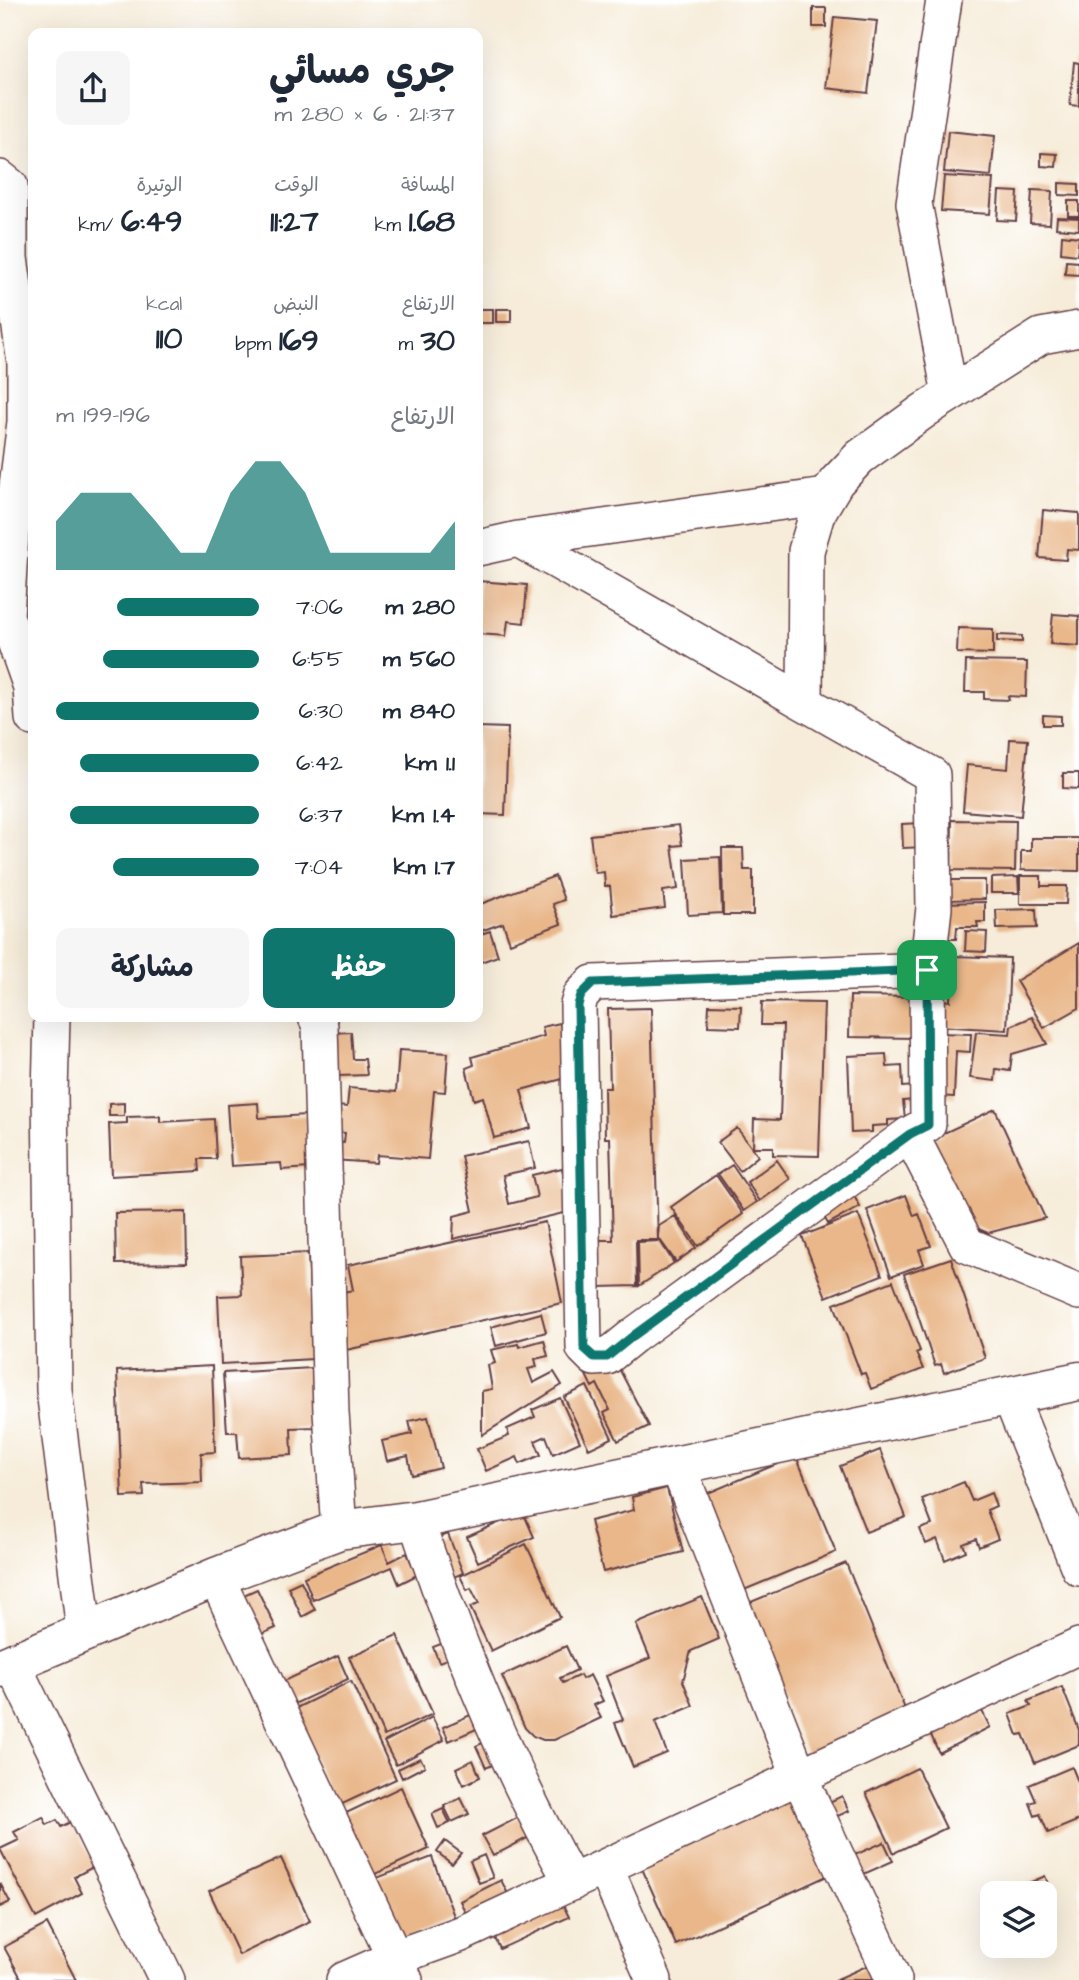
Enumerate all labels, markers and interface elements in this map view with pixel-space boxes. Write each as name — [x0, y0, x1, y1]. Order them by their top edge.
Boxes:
text: جري مسائي — [269, 46, 455, 98]
button: share — [56, 51, 130, 125]
text: 21:37 · 6 × 280 m — [274, 98, 455, 130]
text: الوتيرة — [136, 172, 182, 199]
text: الوقت — [274, 172, 319, 199]
text: المسافة — [401, 172, 455, 199]
text: 6:49 — [121, 201, 182, 243]
text: 11:27 — [270, 201, 319, 243]
text: 1.68 — [409, 201, 455, 243]
text: /km — [78, 212, 121, 239]
text: km — [375, 212, 409, 239]
text: kcal — [146, 291, 182, 318]
text: النبض — [273, 291, 319, 318]
text: الارتفاع — [402, 291, 455, 318]
text: 110 — [156, 318, 182, 360]
text: 169 — [279, 320, 319, 362]
text: 30 — [421, 320, 455, 362]
text: bpm — [235, 331, 279, 358]
text: m — [398, 331, 421, 358]
text: 196–199 m — [56, 399, 150, 431]
text: الارتفاع — [391, 401, 455, 433]
text: 7:06 — [296, 591, 343, 623]
text: 280 m — [385, 591, 455, 623]
text: 6:55 — [292, 643, 343, 675]
text: 560 m — [383, 643, 455, 675]
text: 6:30 — [299, 695, 343, 727]
text: 840 m — [383, 695, 455, 727]
text: 6:42 — [296, 747, 343, 779]
text: 1.1 km — [405, 747, 455, 779]
text: 6:37 — [299, 799, 343, 831]
text: 1.4 km — [392, 799, 455, 831]
text: 7:04 — [295, 851, 343, 883]
text: 1.7 km — [393, 851, 455, 883]
button: مشاركة — [56, 928, 249, 1008]
button: حفظ — [263, 928, 455, 1008]
pin — [897, 940, 957, 1000]
icon: arrive — [908, 951, 946, 989]
map controls — [980, 1881, 1057, 1958]
button: layers — [980, 1881, 1057, 1958]

